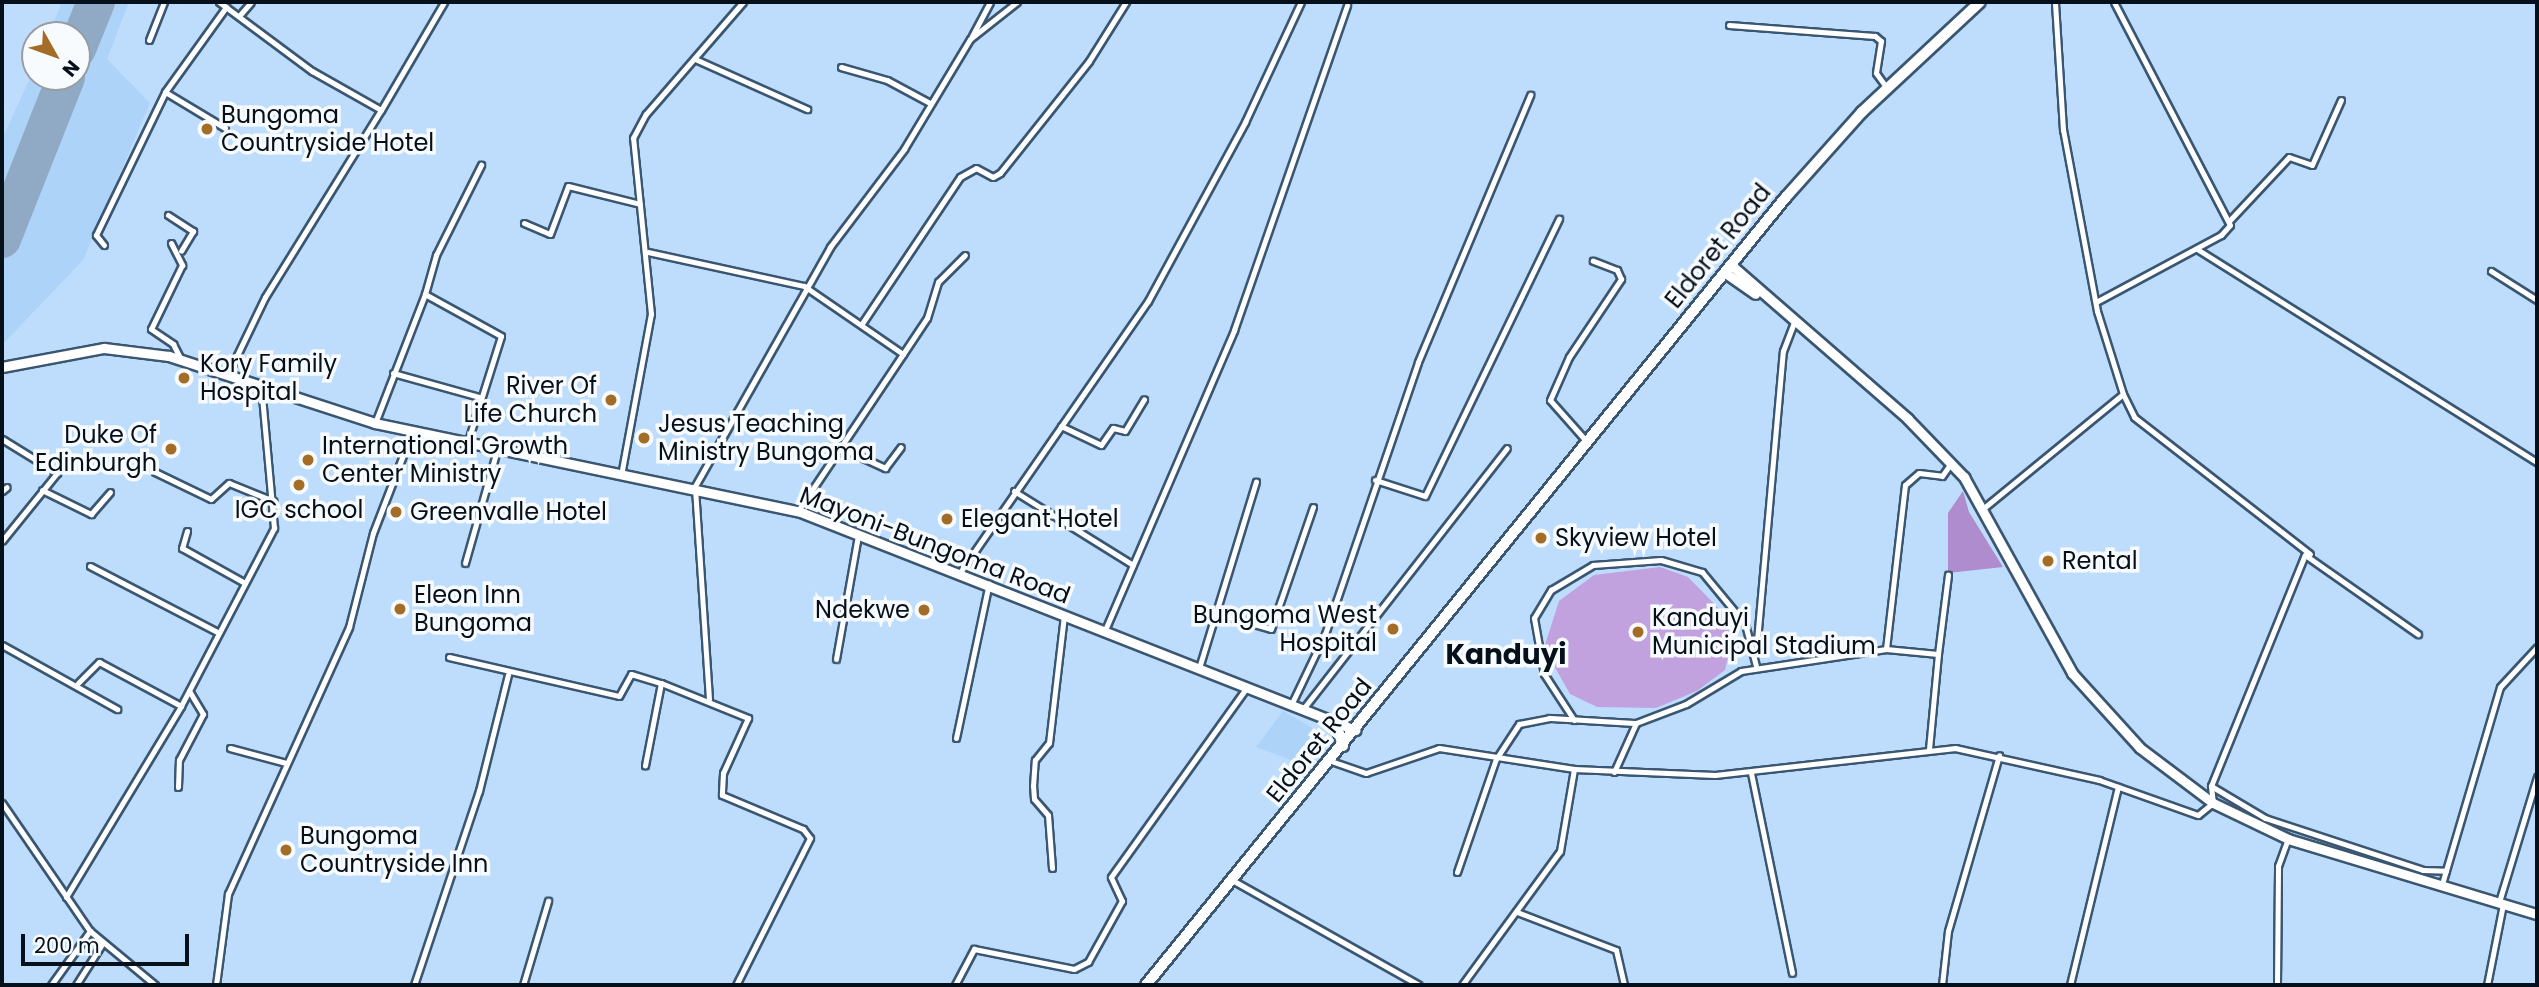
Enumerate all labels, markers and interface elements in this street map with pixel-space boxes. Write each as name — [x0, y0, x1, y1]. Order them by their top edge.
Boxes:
north arrow — [21, 21, 91, 91]
text: N — [56, 54, 86, 83]
place label: Bungoma Countryside Hotel — [221, 101, 434, 157]
marker: Bungoma Countryside Hotel — [199, 121, 215, 137]
street label: Eldoret Road — [1659, 178, 1777, 314]
place label: Kory Family Hospital — [200, 350, 337, 406]
marker: Kory Family Hospital — [174, 368, 194, 388]
place label: River Of Life Church — [463, 372, 597, 428]
marker: River Of Life Church — [603, 392, 619, 408]
place label: Jesus Teaching Ministry Bungoma — [658, 410, 874, 466]
place label: Duke Of Edinburgh — [35, 421, 157, 477]
marker: Jesus Teaching Ministry Bungoma — [636, 430, 652, 446]
place label: International Growth Center Ministry — [322, 432, 568, 488]
marker: Duke Of Edinburgh — [163, 441, 179, 457]
marker: International Growth Center Ministry — [300, 452, 316, 468]
marker: IGC school — [291, 477, 307, 493]
street label: Mayoni-Bungoma Road — [796, 480, 1074, 610]
place label: IGC school — [235, 496, 363, 524]
place label: Greenvalle Hotel — [410, 498, 607, 526]
marker: Greenvalle Hotel — [388, 504, 404, 520]
place label: Elegant Hotel — [961, 505, 1119, 533]
marker: Elegant Hotel — [939, 511, 955, 527]
place label: Skyview Hotel — [1555, 524, 1717, 552]
marker: Skyview Hotel — [1533, 530, 1549, 546]
place label: Rental — [2062, 547, 2138, 575]
marker: Rental — [2040, 553, 2056, 569]
place label: Eleon Inn Bungoma — [414, 581, 532, 637]
place label: Ndekwe — [815, 596, 910, 624]
marker: Eleon Inn Bungoma — [392, 601, 408, 617]
place label: Bungoma West Hospital — [1193, 601, 1377, 657]
marker: Ndekwe — [916, 602, 932, 618]
place label: Kanduyi Municipal Stadium — [1652, 604, 1876, 660]
marker: Bungoma West Hospital — [1383, 619, 1403, 639]
marker: Kanduyi Municipal Stadium — [1630, 624, 1646, 640]
district label: Kanduyi — [1445, 638, 1567, 672]
street label: Eldoret Road — [1260, 672, 1378, 808]
place label: Bungoma Countryside Inn — [300, 822, 488, 878]
marker: Bungoma Countryside Inn — [278, 842, 294, 858]
scale bar — [24, 920, 192, 964]
text: 200 m — [34, 931, 100, 960]

